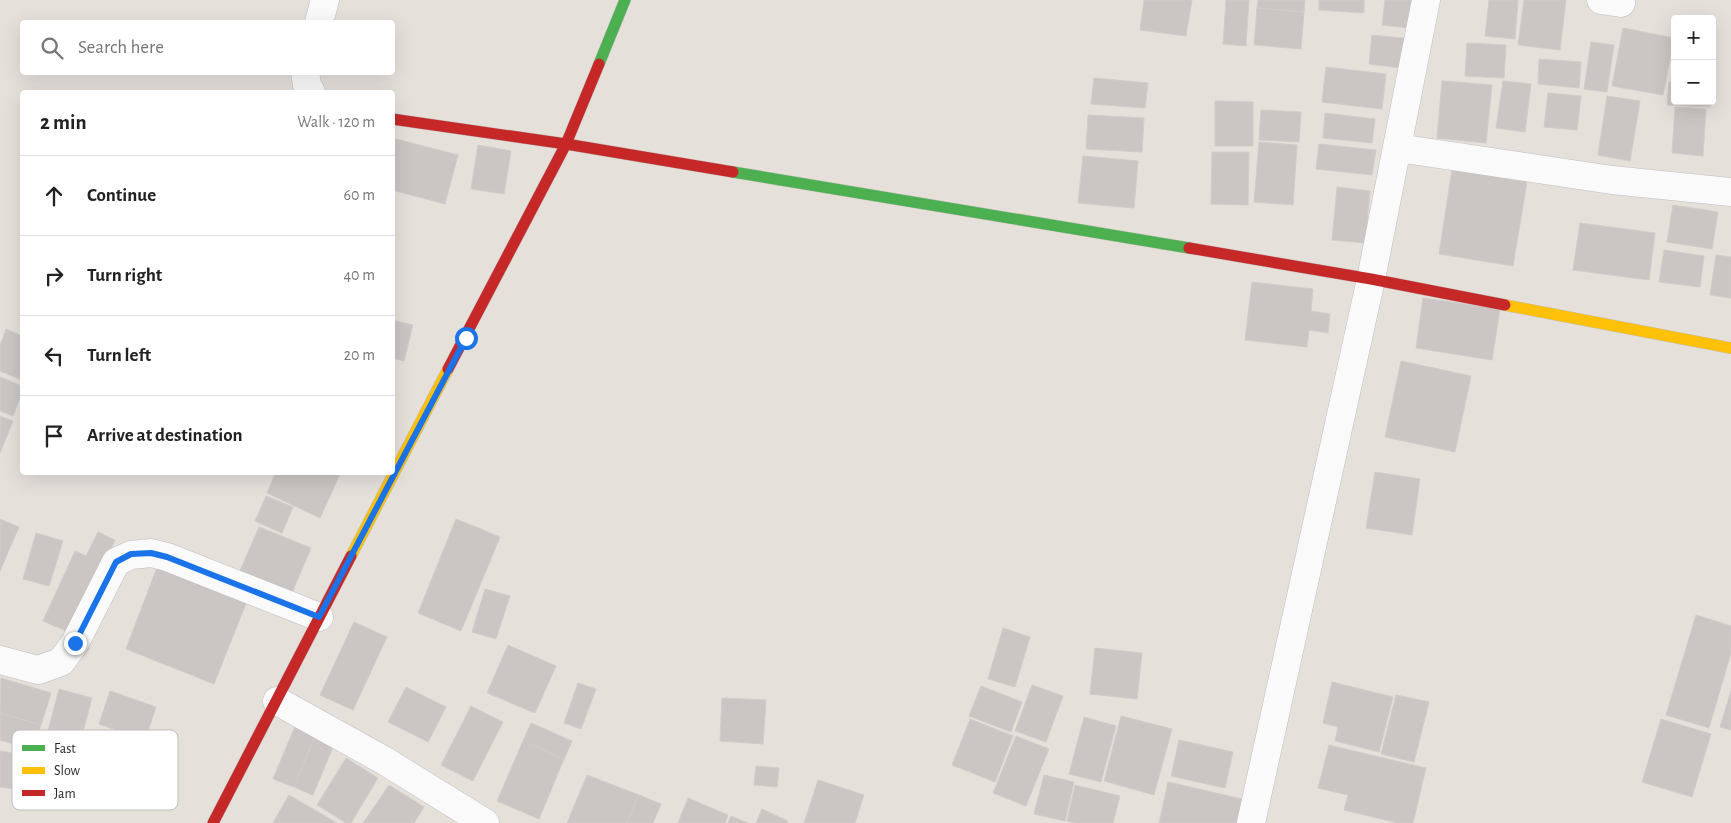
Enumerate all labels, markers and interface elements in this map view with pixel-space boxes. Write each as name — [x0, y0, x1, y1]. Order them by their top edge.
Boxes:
map controls — [1671, 15, 1716, 105]
button: + — [1671, 15, 1716, 60]
search box — [20, 20, 395, 75]
icon: search — [38, 34, 66, 62]
text: Search here — [78, 38, 164, 57]
button: − — [1671, 60, 1716, 105]
text: 2 min — [40, 112, 87, 133]
text: Walk · 120 m — [297, 114, 375, 130]
icon: ahead — [40, 182, 68, 210]
text: Continue — [87, 186, 156, 205]
text: 60 m — [344, 187, 375, 203]
icon: right — [40, 262, 68, 290]
text: Turn right — [87, 266, 162, 285]
text: 40 m — [343, 267, 375, 283]
route start — [455, 327, 478, 350]
icon: left — [40, 342, 68, 370]
text: Turn left — [87, 346, 151, 365]
text: 20 m — [344, 347, 375, 363]
icon: arrive — [40, 422, 68, 450]
text: Arrive at destination — [87, 426, 243, 445]
route end — [64, 632, 87, 655]
legend — [12, 730, 178, 810]
text: Fast — [54, 742, 76, 756]
text: Slow — [54, 764, 81, 778]
text: Jam — [54, 787, 76, 801]

